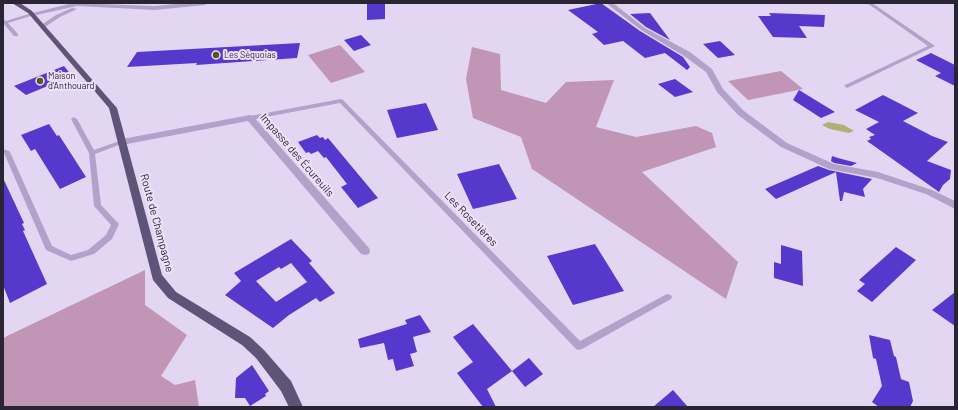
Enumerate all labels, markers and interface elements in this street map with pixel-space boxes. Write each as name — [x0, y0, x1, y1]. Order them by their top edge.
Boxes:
marker: Les Séquoias — [211, 50, 221, 60]
place label: Les Séquoias — [224, 50, 276, 60]
place label: Maison d'Anthouard — [48, 71, 94, 92]
marker: Maison d'Anthouard — [35, 76, 45, 86]
street label: Impasse des Écureuils — [257, 111, 337, 199]
street label: Route de Champagne — [138, 172, 176, 274]
street label: Les Rosetières — [442, 189, 500, 249]

